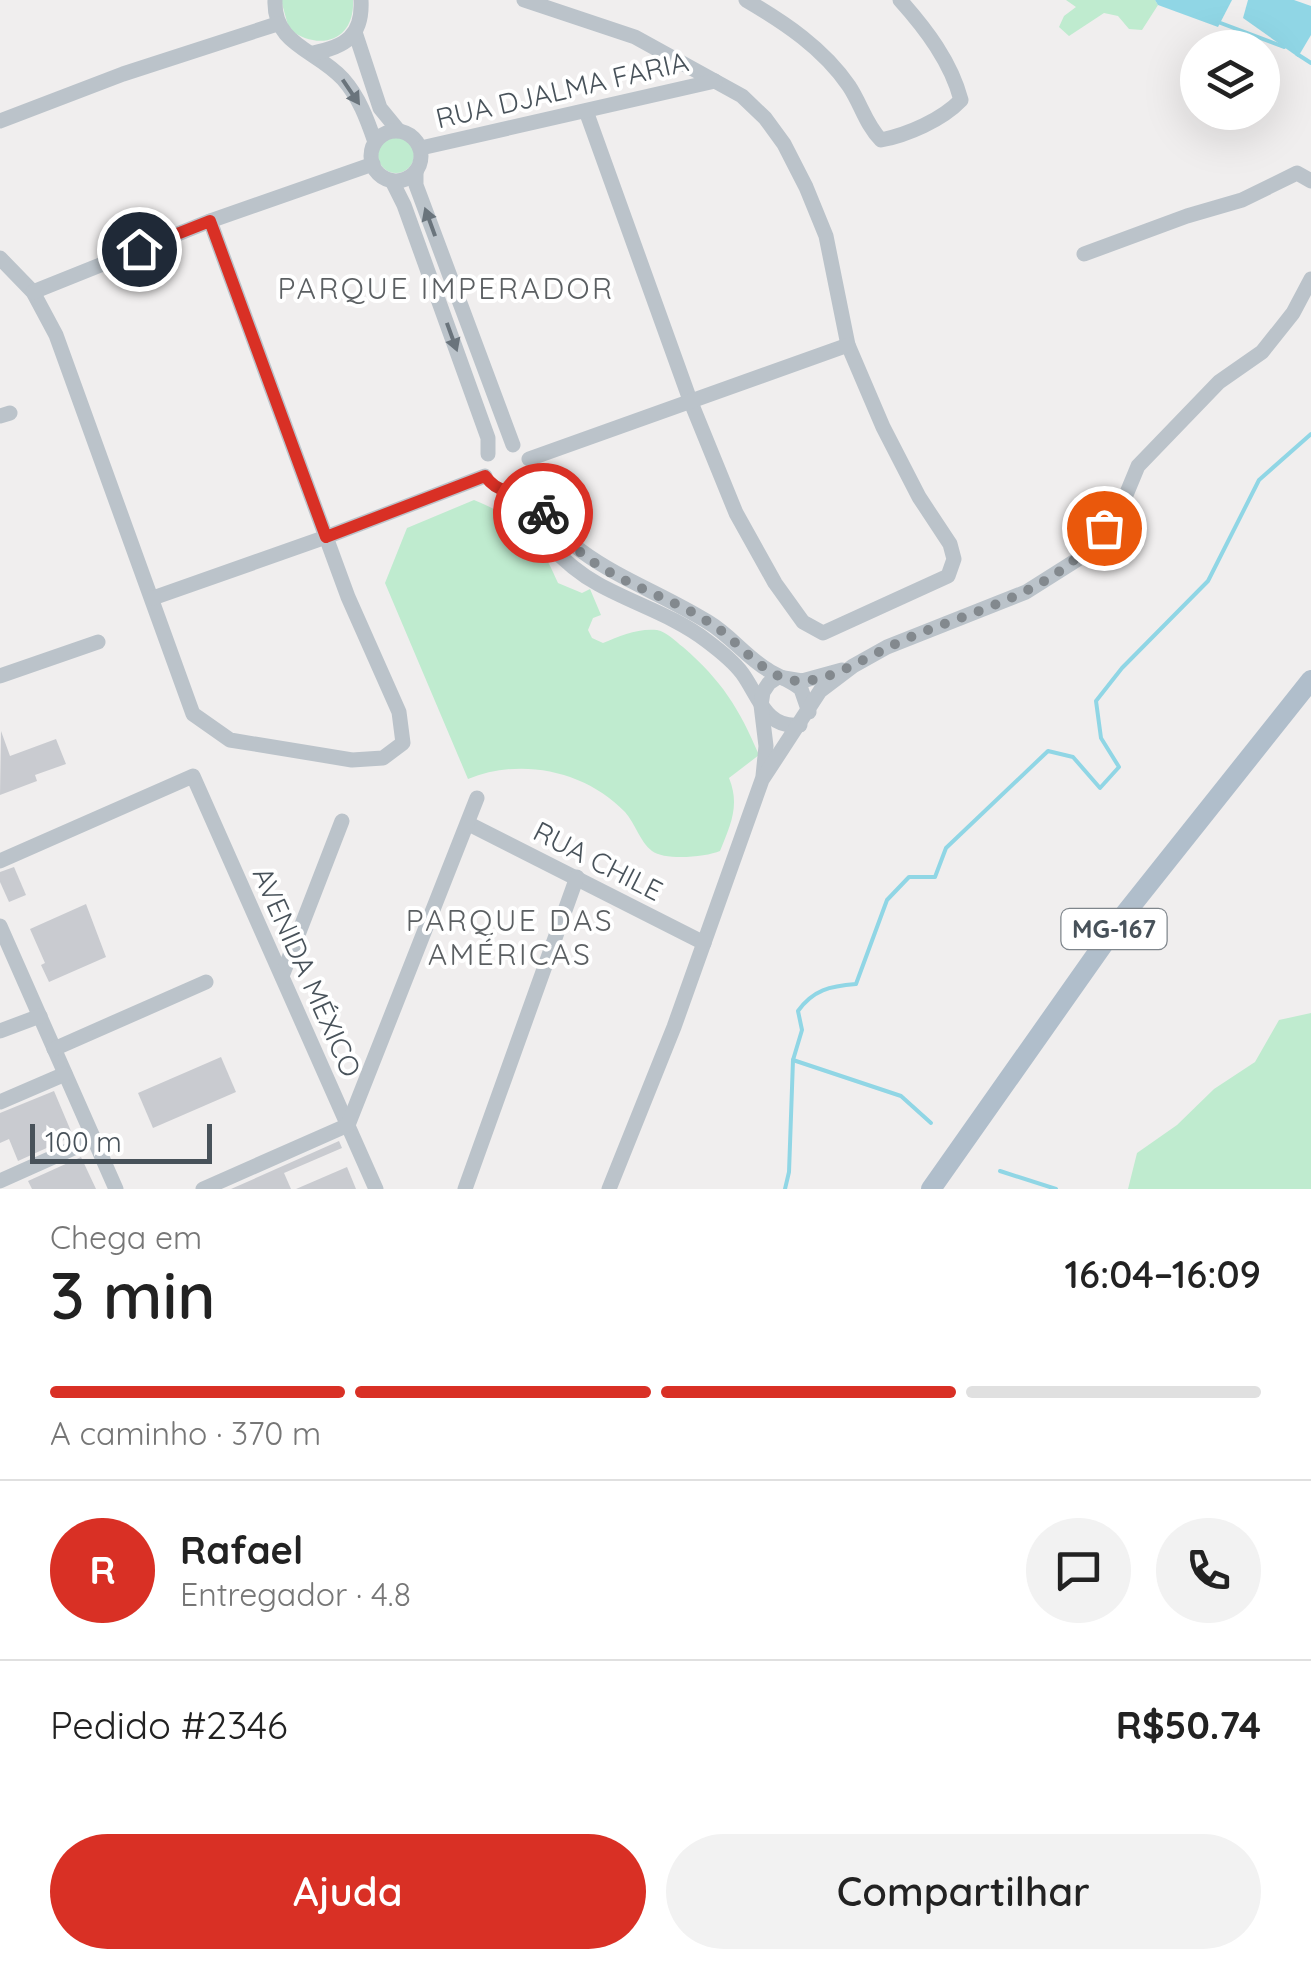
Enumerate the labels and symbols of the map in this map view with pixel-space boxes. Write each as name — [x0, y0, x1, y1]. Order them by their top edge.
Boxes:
street label: RUA DJALMA FARIA — [432, 43, 692, 136]
one-way arrow — [341, 78, 361, 105]
pin — [97, 207, 182, 292]
one-way arrow — [422, 207, 437, 237]
district label: PARQUE IMPERADOR — [277, 269, 615, 307]
one-way arrow — [445, 322, 460, 352]
courier — [493, 463, 593, 563]
pin — [1062, 486, 1147, 571]
street label: RUA CHILE — [528, 813, 669, 908]
street label: AVENIDA MÉXICO — [246, 861, 369, 1082]
district label: PARQUE DAS AMÉRICAS — [406, 901, 614, 973]
road number: MG-167 — [1062, 909, 1166, 949]
scale bar — [30, 1119, 212, 1164]

